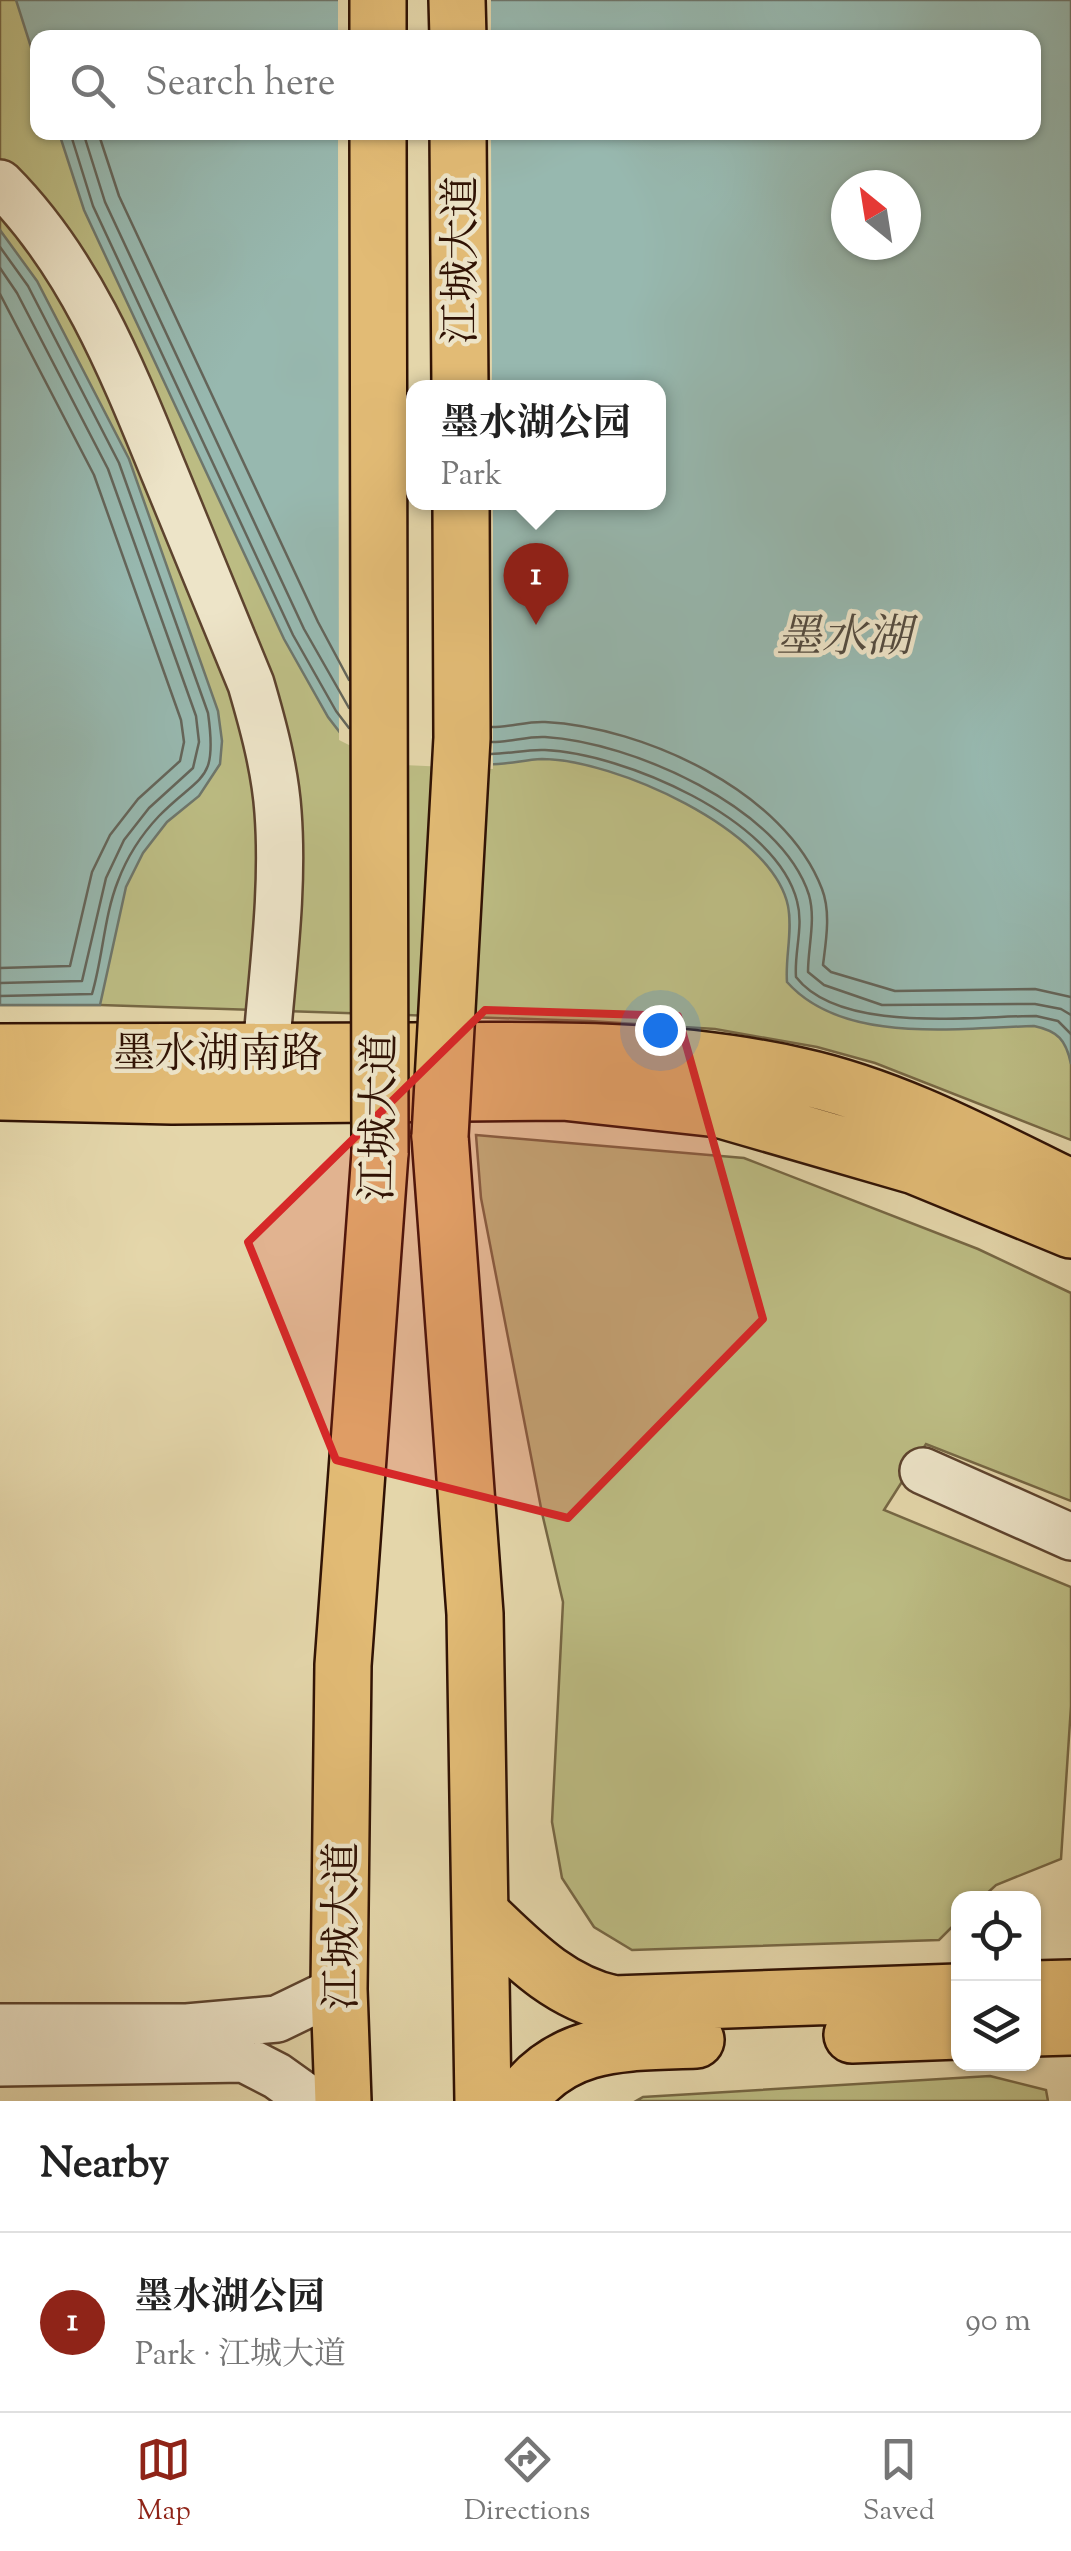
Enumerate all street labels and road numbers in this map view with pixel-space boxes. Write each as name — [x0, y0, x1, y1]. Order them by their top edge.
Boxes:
street label: 江城大道 — [434, 176, 494, 344]
street label: 墨水湖南路 — [113, 1027, 323, 1087]
street label: 江城大道 — [351, 1033, 413, 1202]
street label: 江城大道 — [315, 1842, 375, 2010]

